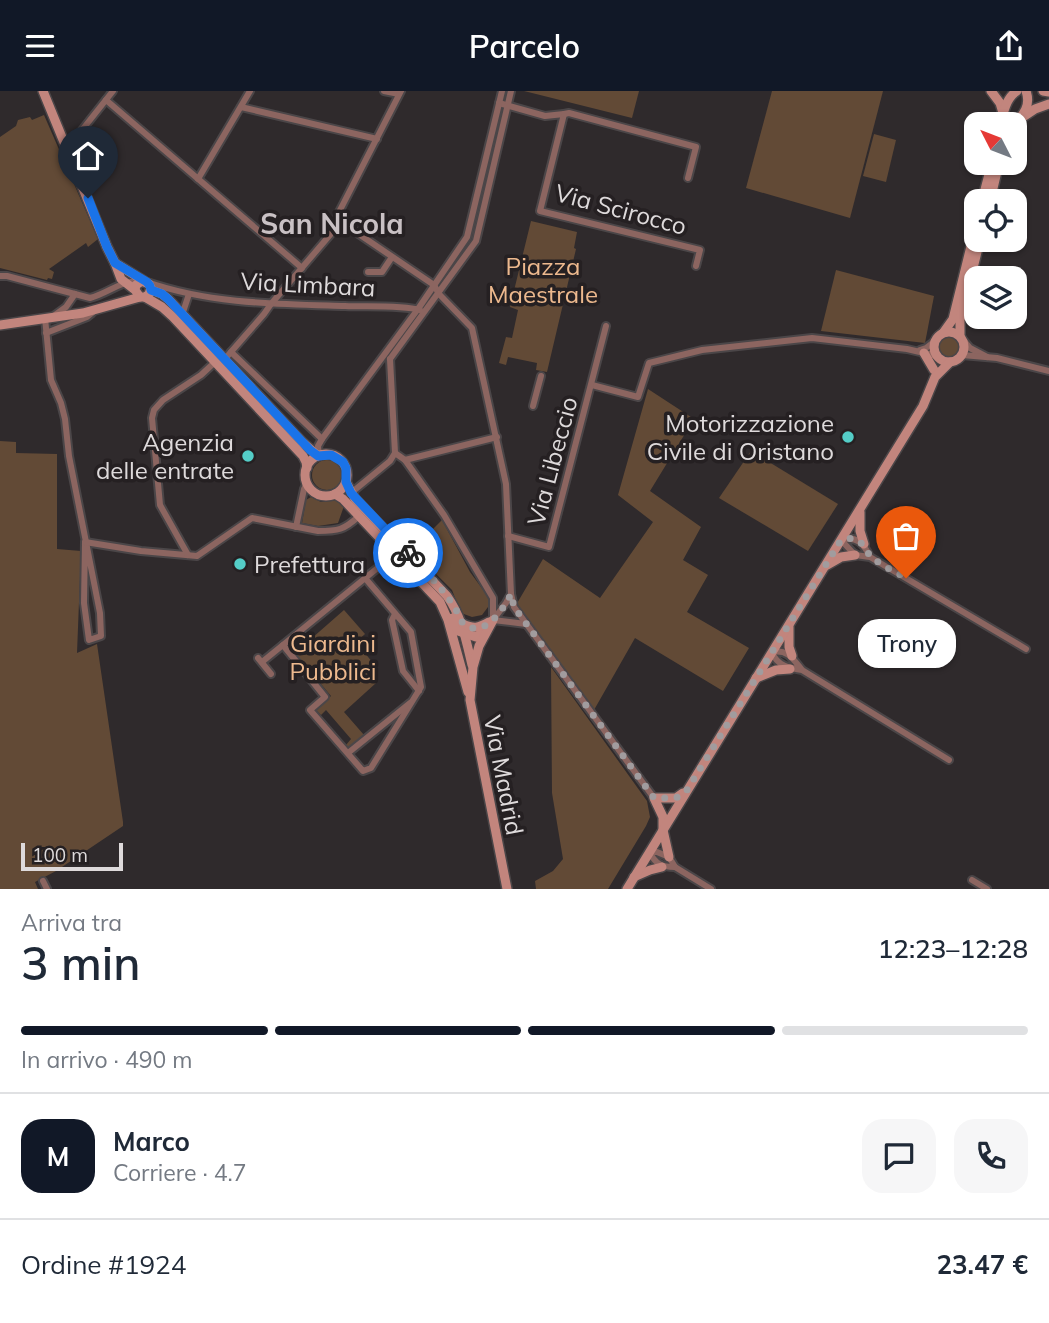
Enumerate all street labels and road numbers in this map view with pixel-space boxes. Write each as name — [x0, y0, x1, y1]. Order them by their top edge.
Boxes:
street label: Via Scirocco — [552, 177, 690, 241]
street label: Via Limbara — [240, 265, 376, 303]
street label: Via Libeccio — [520, 393, 584, 529]
street label: Via Madrid — [478, 713, 530, 837]

